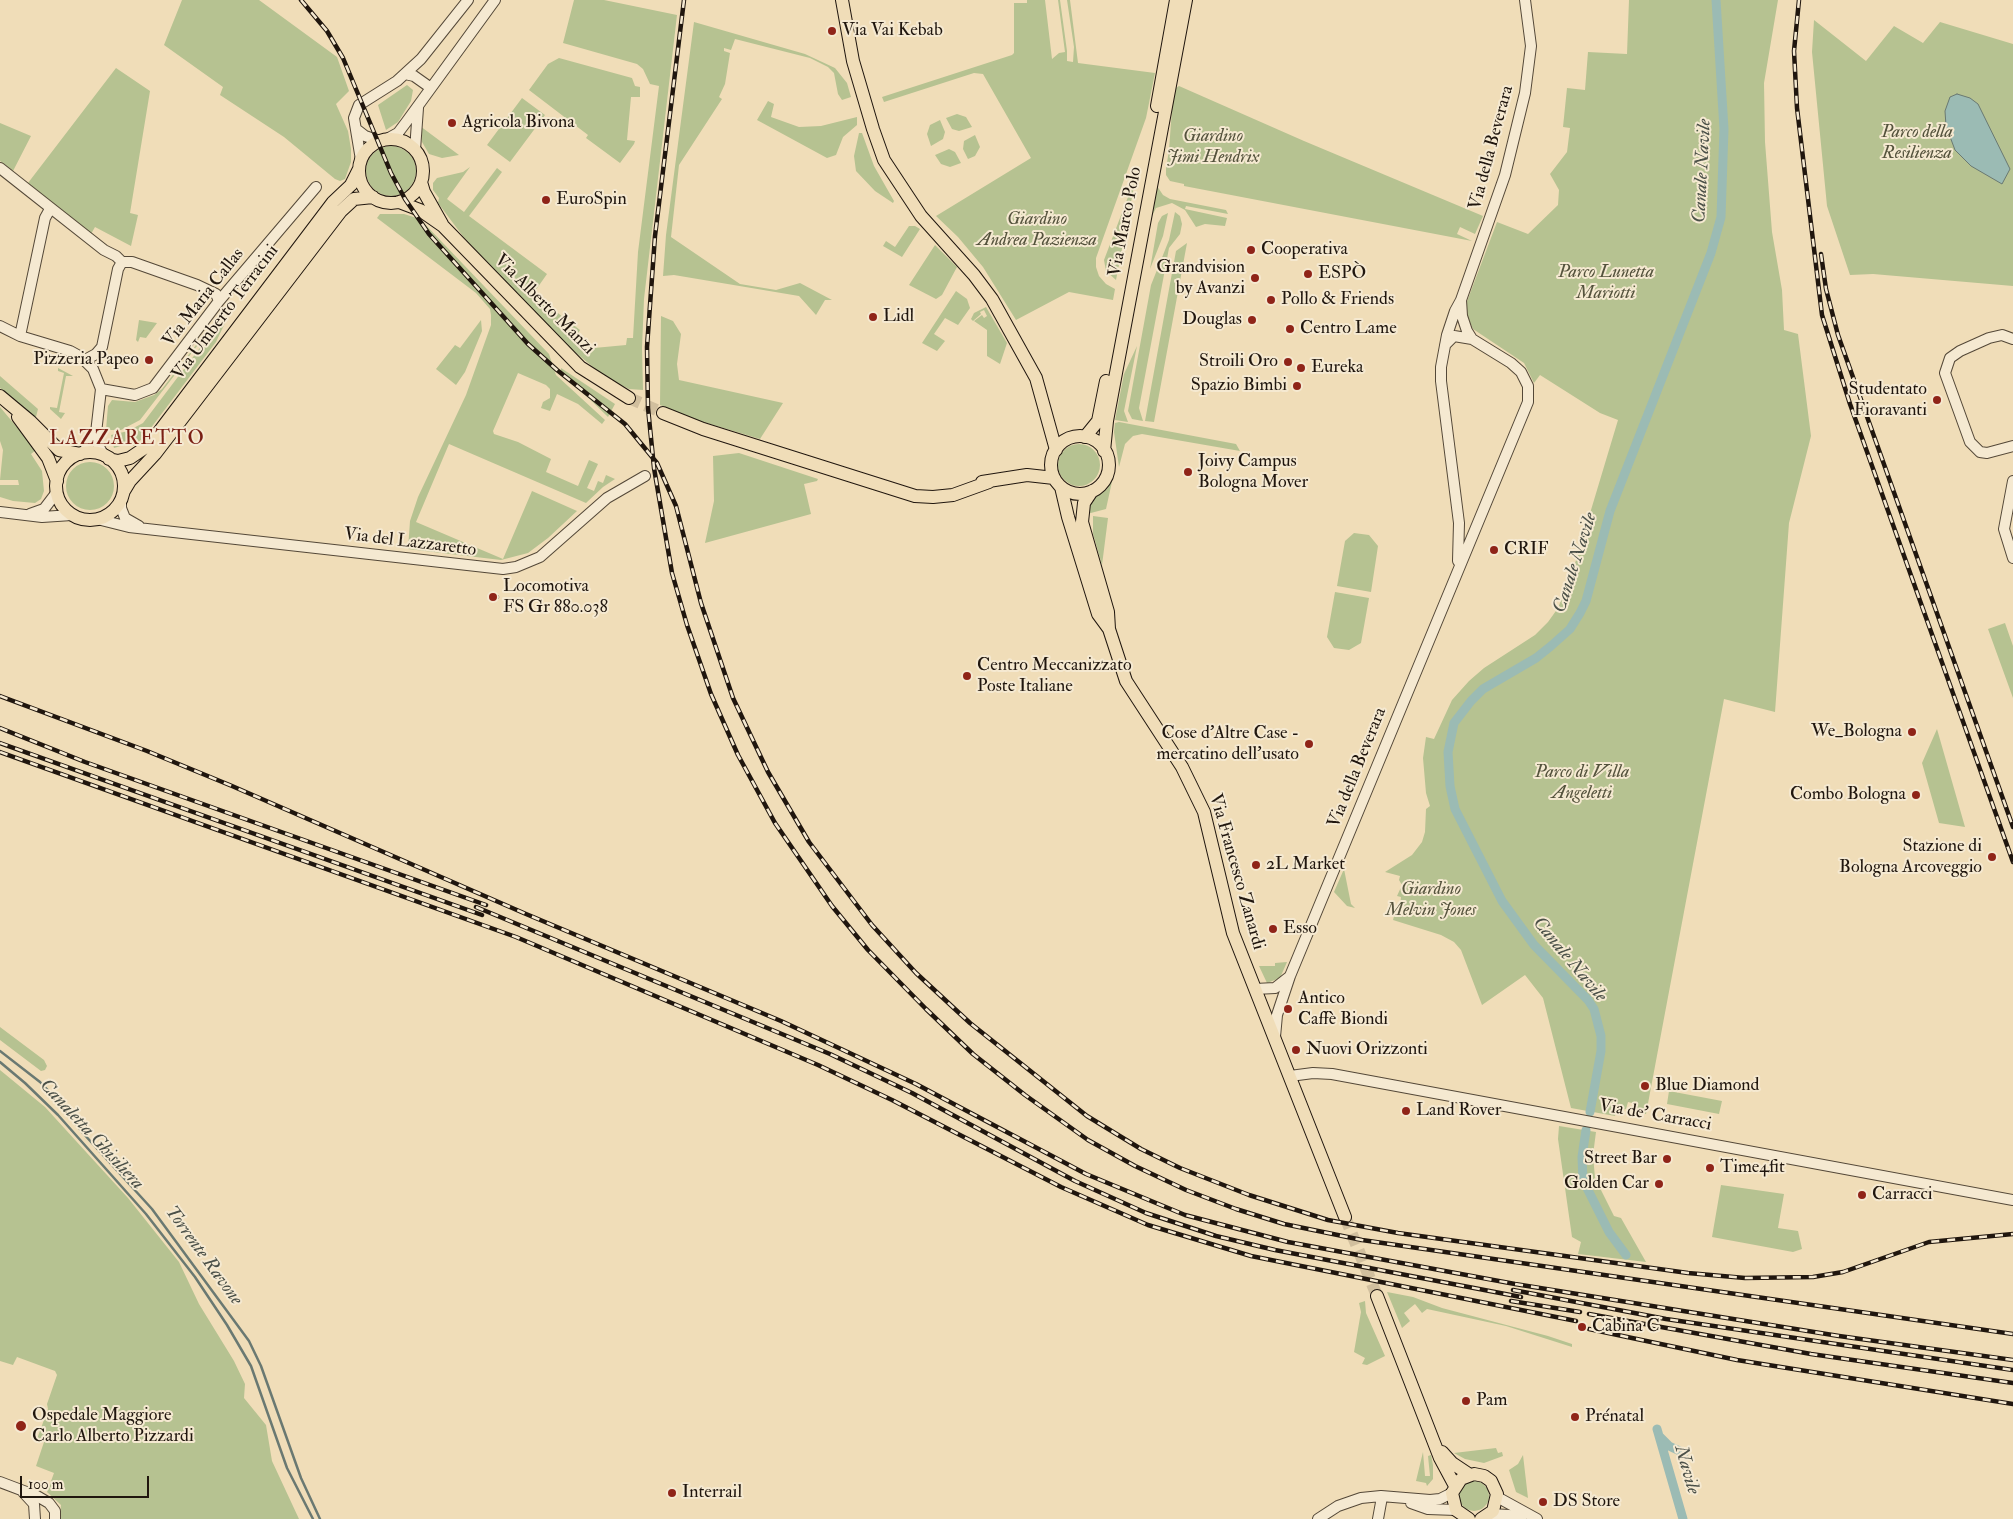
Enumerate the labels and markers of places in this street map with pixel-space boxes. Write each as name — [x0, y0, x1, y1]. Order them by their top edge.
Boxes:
place label: Via Vai Kebab — [842, 20, 943, 42]
marker: Via Vai Kebab — [826, 25, 838, 37]
place label: Agricola Bivona — [462, 112, 575, 134]
marker: Agricola Bivona — [446, 117, 458, 129]
place label: EuroSpin — [556, 189, 627, 211]
marker: EuroSpin — [540, 194, 552, 206]
place label: Cooperativa — [1261, 239, 1348, 261]
marker: Cooperativa — [1245, 244, 1257, 256]
place label: Grandvision by Avanzi — [1156, 257, 1245, 300]
place label: ESPÒ — [1318, 263, 1366, 285]
marker: ESPÒ — [1302, 268, 1314, 280]
marker: Grandvision by Avanzi — [1249, 272, 1261, 284]
place label: Pollo & Friends — [1281, 289, 1394, 311]
marker: Pollo & Friends — [1265, 294, 1277, 306]
place label: Lidl — [883, 306, 914, 328]
place label: Douglas — [1182, 309, 1242, 331]
marker: Lidl — [867, 311, 879, 323]
marker: Douglas — [1246, 314, 1258, 326]
place label: Centro Lame — [1300, 318, 1397, 340]
marker: Centro Lame — [1284, 323, 1296, 335]
place label: Pizzeria Papeo — [33, 349, 139, 371]
place label: Stroili Oro — [1199, 351, 1278, 373]
marker: Pizzeria Papeo — [143, 354, 155, 366]
marker: Stroili Oro — [1282, 356, 1294, 368]
place label: Eureka — [1311, 357, 1363, 379]
marker: Eureka — [1295, 362, 1307, 374]
place label: Spazio Bimbi — [1191, 375, 1287, 397]
place label: Studentato Fioravanti — [1849, 379, 1927, 422]
marker: Spazio Bimbi — [1291, 380, 1303, 392]
marker: Studentato Fioravanti — [1931, 394, 1943, 406]
place label: Joivy Campus Bologna Mover — [1198, 451, 1308, 494]
marker: Joivy Campus Bologna Mover — [1182, 466, 1194, 478]
place label: CRIF — [1504, 539, 1549, 561]
marker: CRIF — [1488, 544, 1500, 556]
place label: Locomotiva FS Gr 880.038 — [503, 576, 608, 618]
marker: Locomotiva FS Gr 880.038 — [487, 591, 499, 603]
place label: Centro Meccanizzato Poste Italiane — [977, 655, 1132, 698]
marker: Centro Meccanizzato Poste Italiane — [961, 670, 973, 682]
place label: We_Bologna — [1811, 721, 1902, 743]
place label: Cose d'Altre Case - mercatino dell'usato — [1156, 723, 1299, 766]
marker: We_Bologna — [1906, 726, 1918, 738]
marker: Cose d'Altre Case - mercatino dell'usato — [1303, 738, 1315, 750]
place label: Combo Bologna — [1790, 784, 1906, 806]
marker: Combo Bologna — [1910, 789, 1922, 801]
place label: Stazione di Bologna Arcoveggio — [1839, 836, 1982, 879]
marker: Stazione di Bologna Arcoveggio — [1986, 851, 1998, 863]
place label: 2L Market — [1266, 854, 1345, 876]
marker: 2L Market — [1250, 859, 1262, 871]
place label: Esso — [1283, 918, 1317, 940]
marker: Esso — [1267, 923, 1279, 935]
place label: Antico Caffè Biondi — [1298, 988, 1388, 1030]
marker: Antico Caffè Biondi — [1282, 1003, 1294, 1015]
place label: Nuovi Orizzonti — [1306, 1039, 1428, 1061]
marker: Nuovi Orizzonti — [1290, 1044, 1302, 1056]
place label: Blue Diamond — [1655, 1075, 1759, 1097]
marker: Blue Diamond — [1639, 1080, 1651, 1092]
place label: Land Rover — [1416, 1100, 1501, 1122]
marker: Land Rover — [1400, 1105, 1412, 1117]
place label: Street Bar — [1584, 1148, 1657, 1170]
marker: Street Bar — [1661, 1153, 1673, 1165]
place label: Time4fit — [1720, 1157, 1785, 1179]
marker: Time4fit — [1704, 1162, 1716, 1174]
place label: Golden Car — [1564, 1173, 1649, 1195]
marker: Golden Car — [1653, 1178, 1665, 1190]
place label: Carracci — [1872, 1184, 1933, 1206]
marker: Carracci — [1856, 1189, 1868, 1201]
place label: Cabina C — [1592, 1316, 1660, 1338]
marker: Cabina C — [1576, 1321, 1588, 1333]
place label: Pam — [1476, 1390, 1507, 1412]
marker: Pam — [1460, 1395, 1472, 1407]
place label: Ospedale Maggiore Carlo Alberto Pizzardi — [32, 1405, 194, 1448]
place label: Prénatal — [1585, 1406, 1644, 1428]
marker: Prénatal — [1569, 1411, 1581, 1423]
marker: Ospedale Maggiore Carlo Alberto Pizzardi — [14, 1419, 28, 1433]
place label: Interrail — [682, 1482, 742, 1504]
marker: Interrail — [666, 1487, 678, 1499]
place label: DS Store — [1553, 1491, 1620, 1513]
marker: DS Store — [1537, 1496, 1549, 1508]

